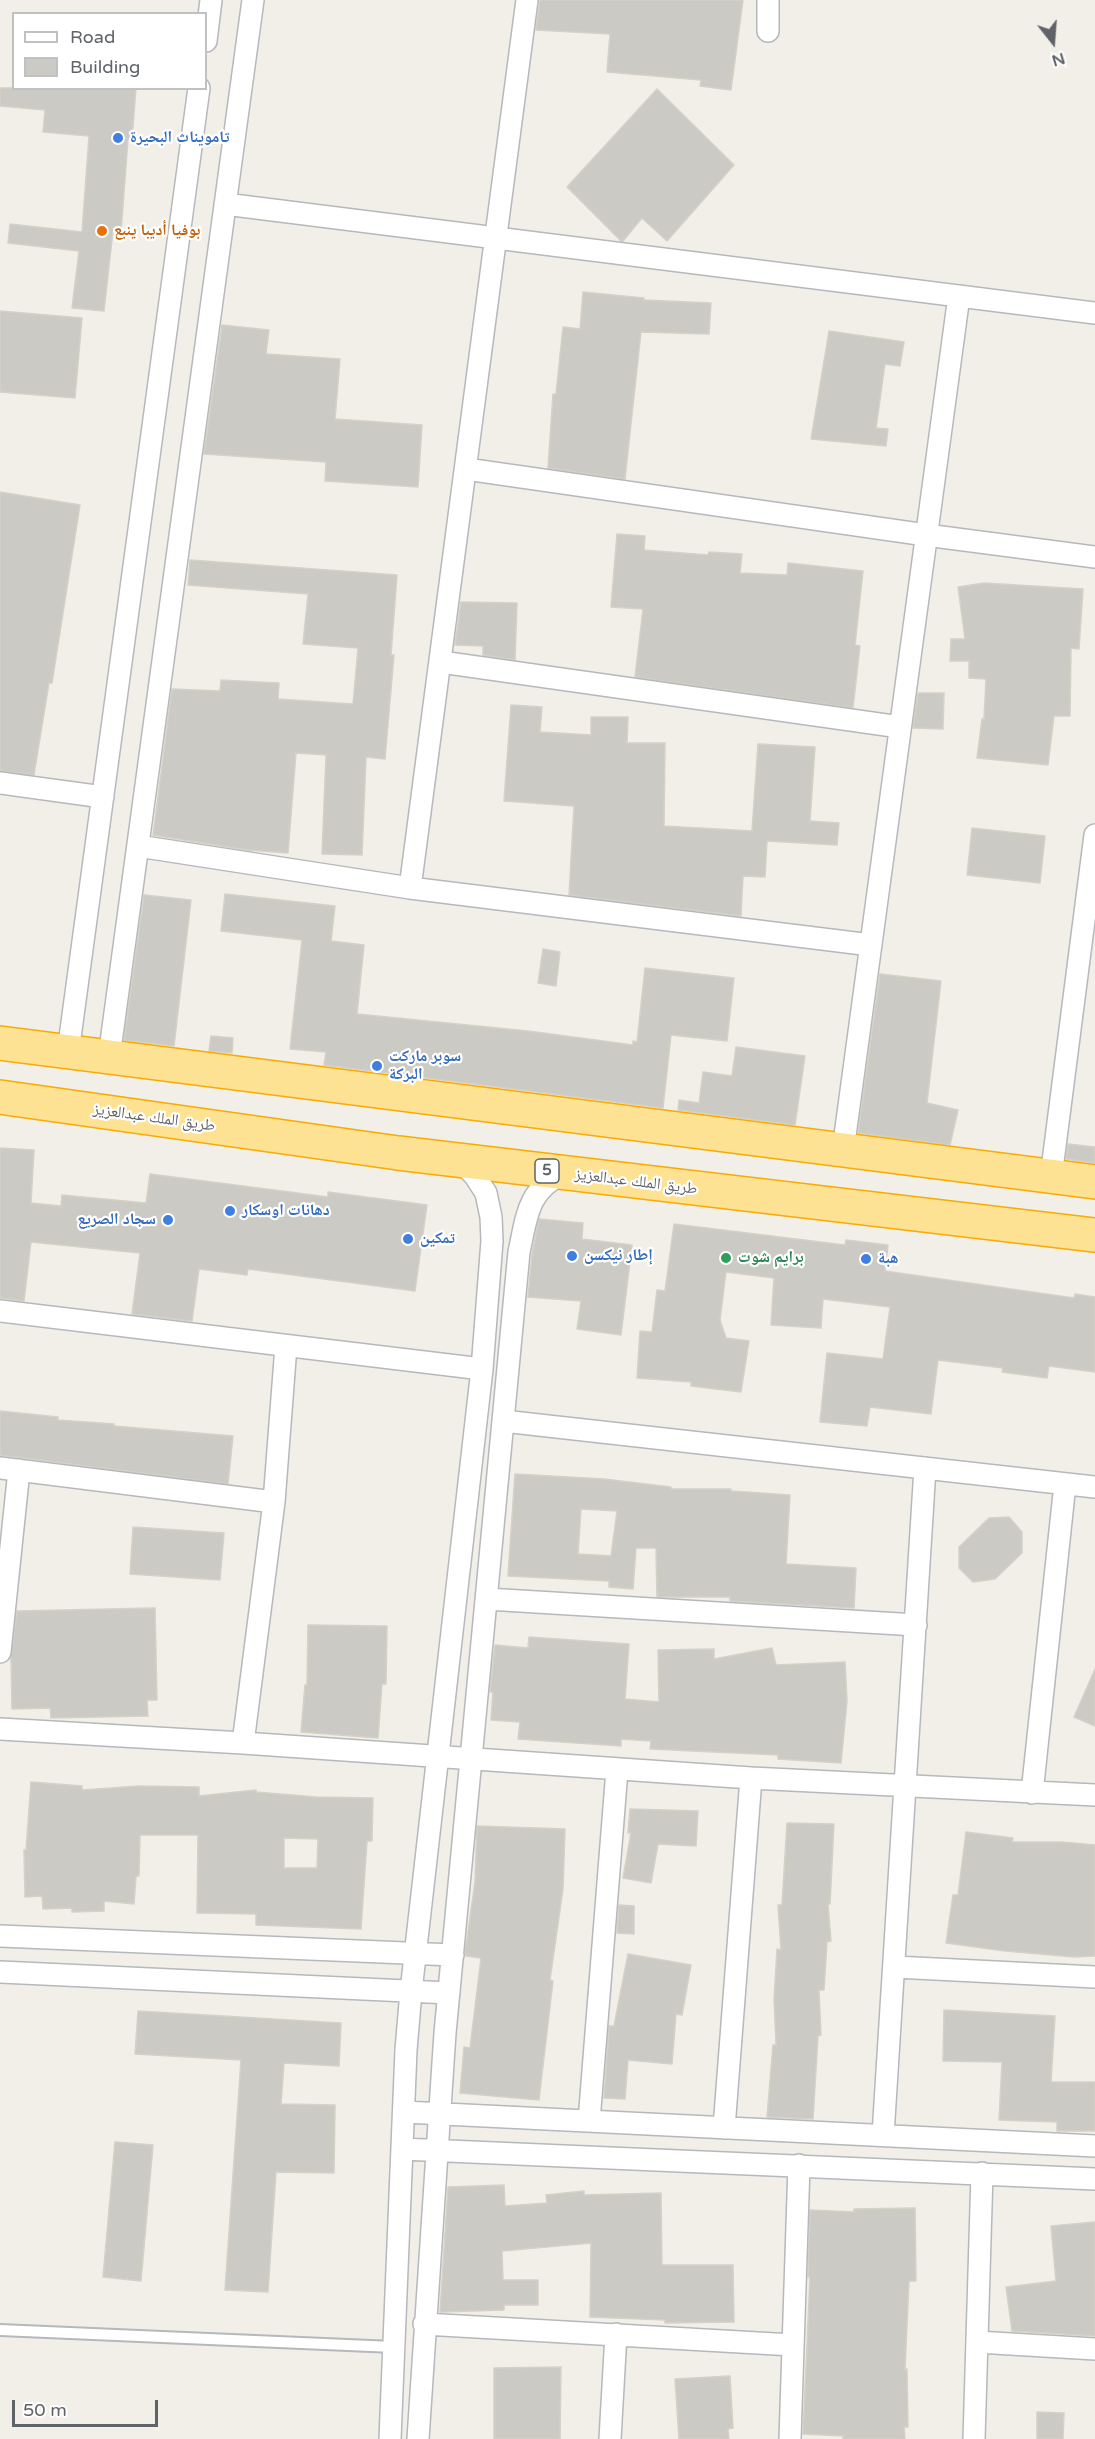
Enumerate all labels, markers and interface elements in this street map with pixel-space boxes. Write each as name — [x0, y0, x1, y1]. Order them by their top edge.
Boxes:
legend — [12, 12, 207, 90]
north arrow — [1023, 12, 1083, 72]
text: Road — [70, 26, 115, 48]
text: N — [1049, 48, 1067, 71]
text: Building — [70, 56, 140, 78]
place label: تامويناث البحيرة — [130, 128, 229, 148]
marker: تامويناث البحيرة — [111, 131, 125, 145]
place label: بوفيا أديبا ينبع — [114, 221, 200, 241]
marker: بوفيا أديبا ينبع — [95, 224, 109, 238]
place label: سوبر ماركت البركة — [389, 1047, 461, 1085]
marker: سوبر ماركت البركة — [370, 1059, 384, 1073]
street label: طريق الملك عبدالعزيز — [92, 1100, 216, 1136]
road number: 5 — [535, 1159, 559, 1183]
street label: طريق الملك عبدالعزيز — [574, 1165, 698, 1199]
place label: دهانات اوسكار — [242, 1201, 330, 1221]
marker: دهانات اوسكار — [223, 1204, 237, 1218]
place label: سجاد الصريع — [78, 1210, 156, 1230]
marker: سجاد الصريع — [161, 1213, 175, 1227]
place label: تمكين — [420, 1229, 455, 1249]
marker: تمكين — [401, 1232, 415, 1246]
place label: إطار نيكسن — [584, 1246, 653, 1266]
place label: برايم شوت — [738, 1248, 804, 1268]
marker: إطار نيكسن — [565, 1249, 579, 1263]
place label: هبة — [878, 1249, 898, 1269]
marker: برايم شوت — [719, 1251, 733, 1265]
marker: هبة — [859, 1252, 873, 1266]
scale bar — [15, 2388, 160, 2426]
text: 50 m — [23, 2399, 67, 2421]

